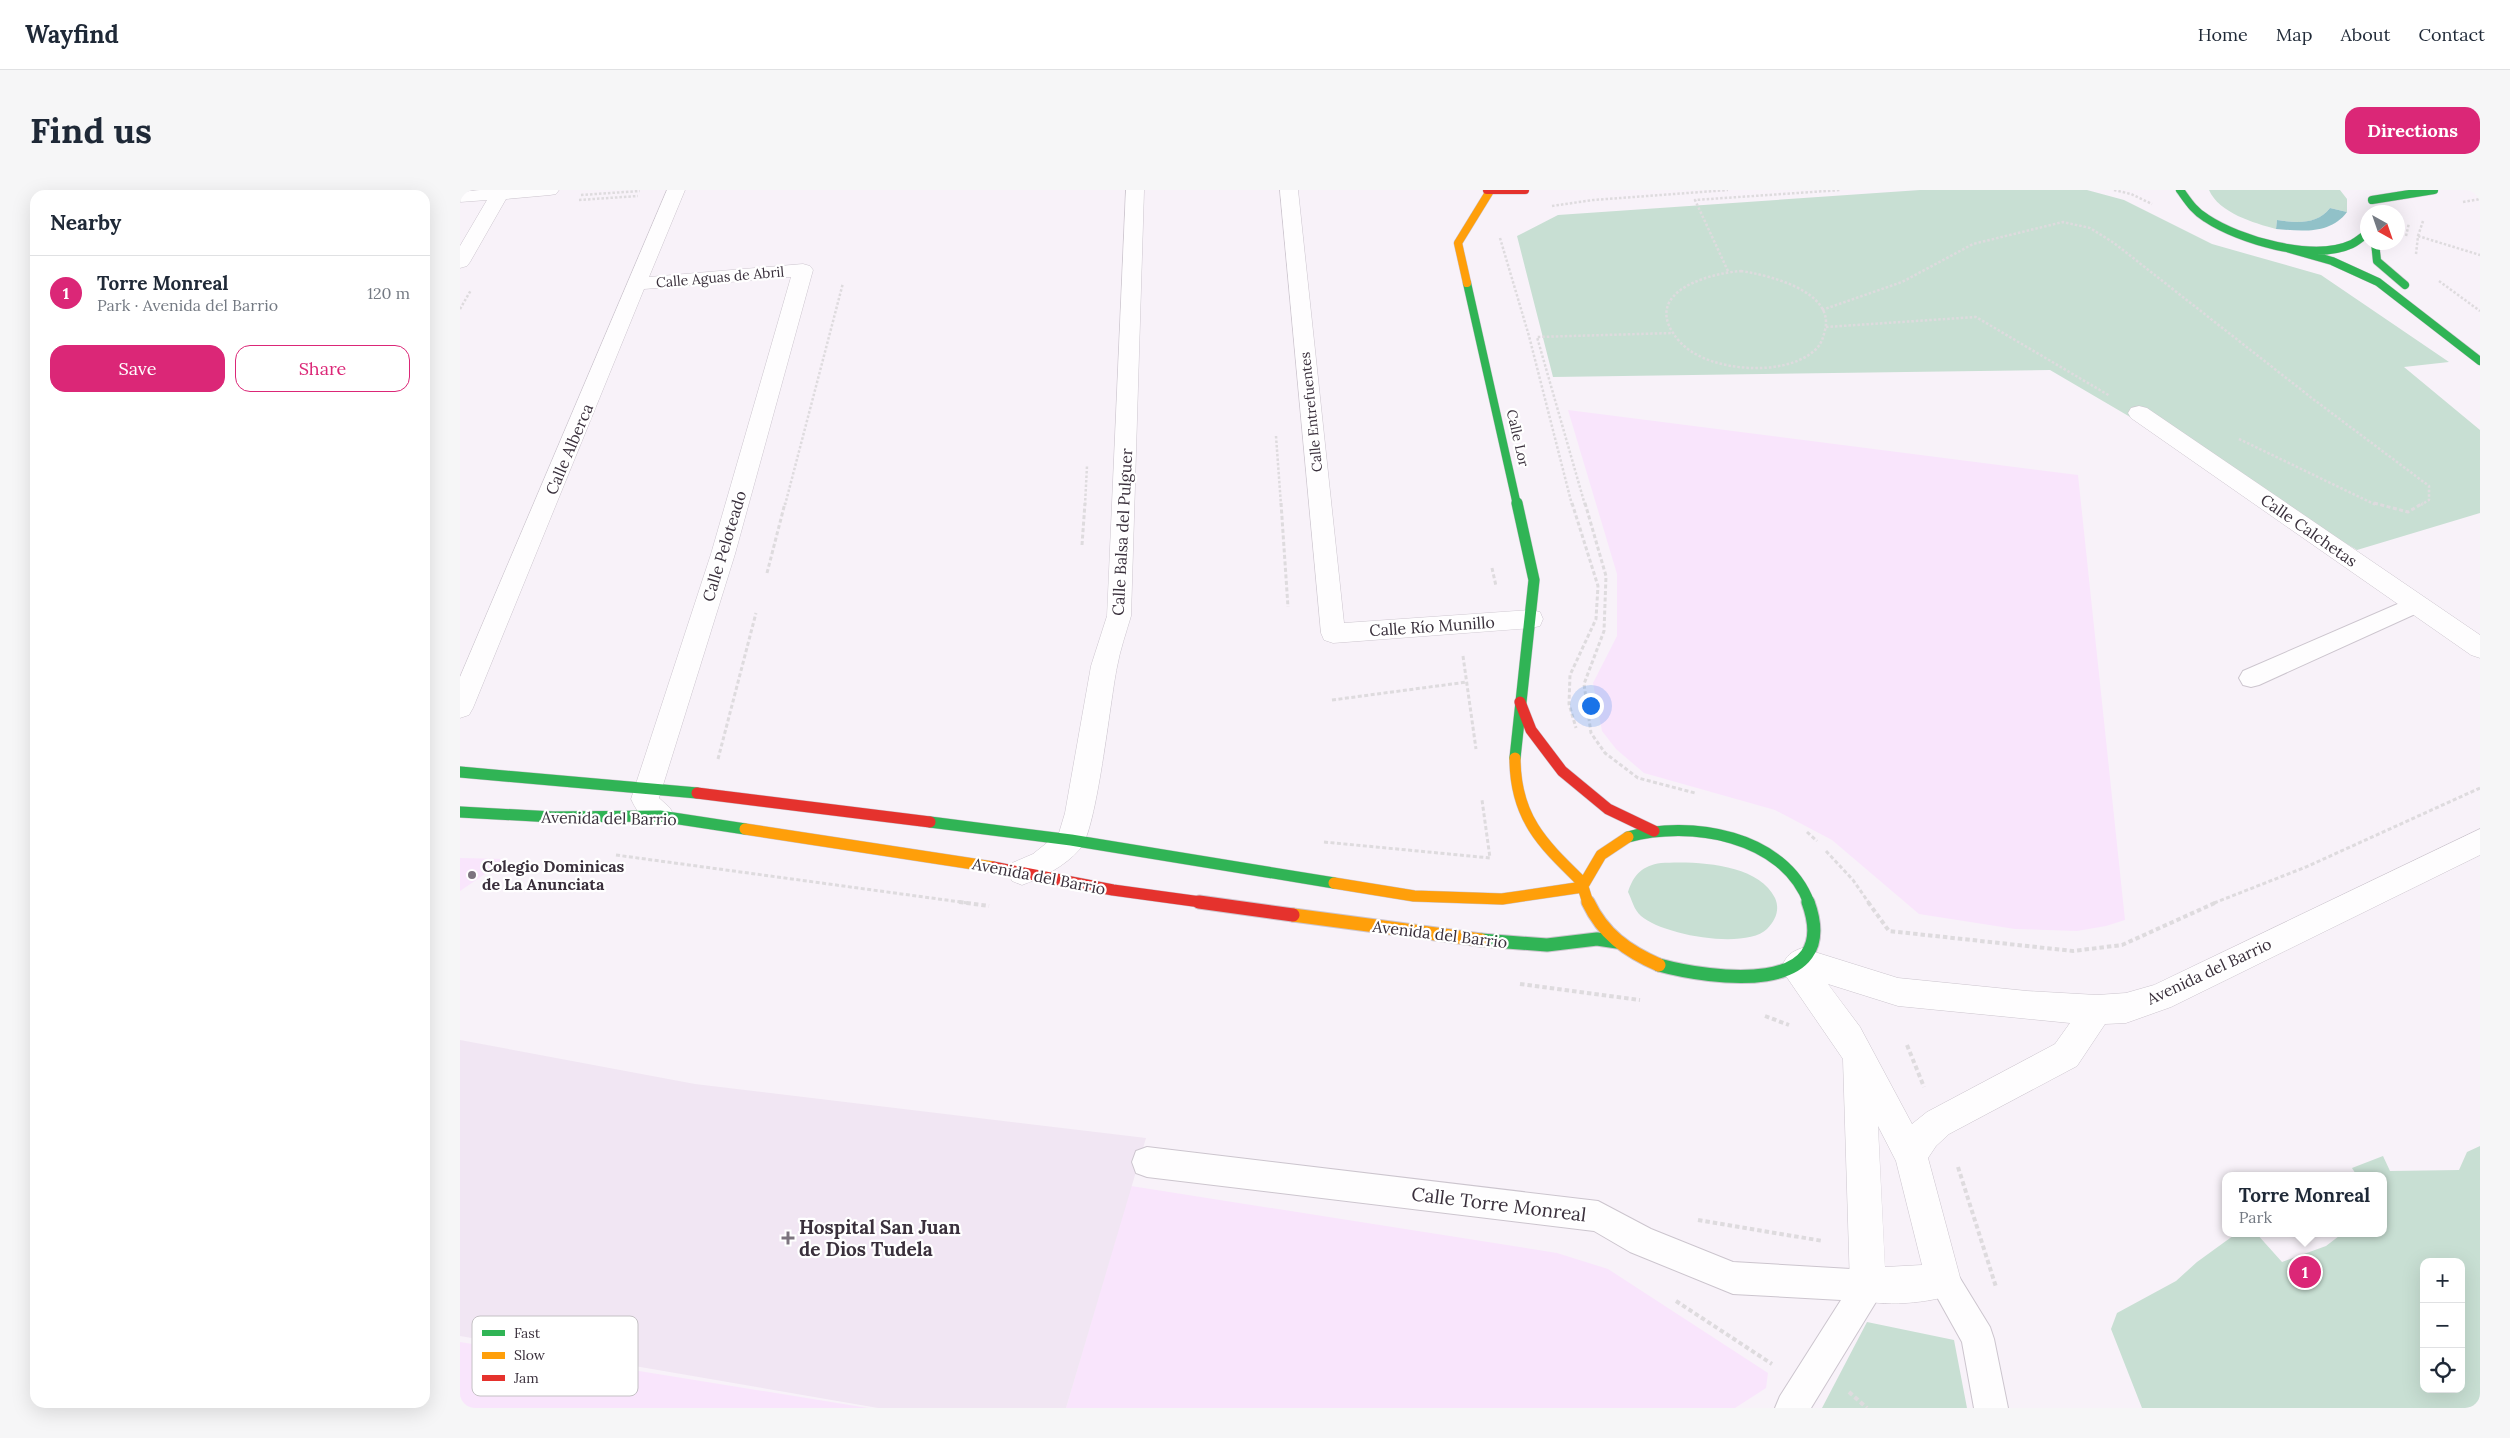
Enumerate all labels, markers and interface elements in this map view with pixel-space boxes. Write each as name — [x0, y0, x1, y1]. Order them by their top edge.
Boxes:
text: Wayfind — [25, 19, 119, 50]
text: Home — [2198, 23, 2248, 46]
text: Map — [2276, 23, 2312, 46]
text: About — [2340, 23, 2390, 46]
text: Contact — [2418, 23, 2485, 46]
button: Directions — [2345, 107, 2480, 154]
text: Find us — [30, 108, 152, 153]
north arrow — [2360, 205, 2405, 250]
text: Nearby — [50, 209, 121, 236]
street label: Calle Aguas de Abril — [655, 262, 785, 292]
text: Torre Monreal — [97, 271, 228, 295]
text: 1 — [63, 283, 69, 303]
text: 120 m — [367, 283, 410, 303]
text: Park · Avenida del Barrio — [97, 295, 278, 315]
button: Save — [50, 345, 225, 392]
button: Share — [235, 345, 410, 392]
street label: Calle Entrefuentes — [1296, 351, 1326, 473]
street label: Calle Alberca — [541, 400, 597, 498]
street label: Calle Lor — [1503, 408, 1533, 468]
street label: Calle Balsa del Pulguer — [1108, 448, 1136, 616]
street label: Calle Peloteado — [698, 488, 750, 604]
street label: Calle Calchetas — [2257, 489, 2361, 571]
street label: Calle Río Munillo — [1369, 612, 1495, 640]
your location — [1578, 693, 1604, 719]
street label: Avenida del Barrio — [540, 807, 677, 829]
street label: Avenida del Barrio — [970, 853, 1107, 899]
place label: Colegio Dominicas de La Anunciata — [482, 856, 625, 894]
marker: Colegio Dominicas de La Anunciata — [466, 869, 478, 881]
street label: Avenida del Barrio — [1371, 916, 1508, 952]
street label: Avenida del Barrio — [2143, 933, 2275, 1009]
popup — [2222, 1172, 2387, 1237]
street label: Calle Torre Monreal — [1410, 1181, 1588, 1227]
text: Torre Monreal — [2239, 1183, 2370, 1207]
text: Park — [2239, 1207, 2272, 1227]
place label: Hospital San Juan de Dios Tudela — [799, 1215, 961, 1261]
marker: Hospital San Juan de Dios Tudela — [781, 1231, 795, 1245]
pin: 1 — [2289, 1253, 2321, 1291]
map controls — [2420, 1258, 2465, 1393]
button: + — [2420, 1258, 2465, 1303]
button: − — [2420, 1303, 2465, 1348]
legend — [472, 1316, 638, 1396]
text: Fast — [514, 1324, 541, 1342]
text: Slow — [514, 1346, 546, 1364]
button: locate — [2420, 1348, 2465, 1393]
text: Jam — [513, 1369, 539, 1387]

